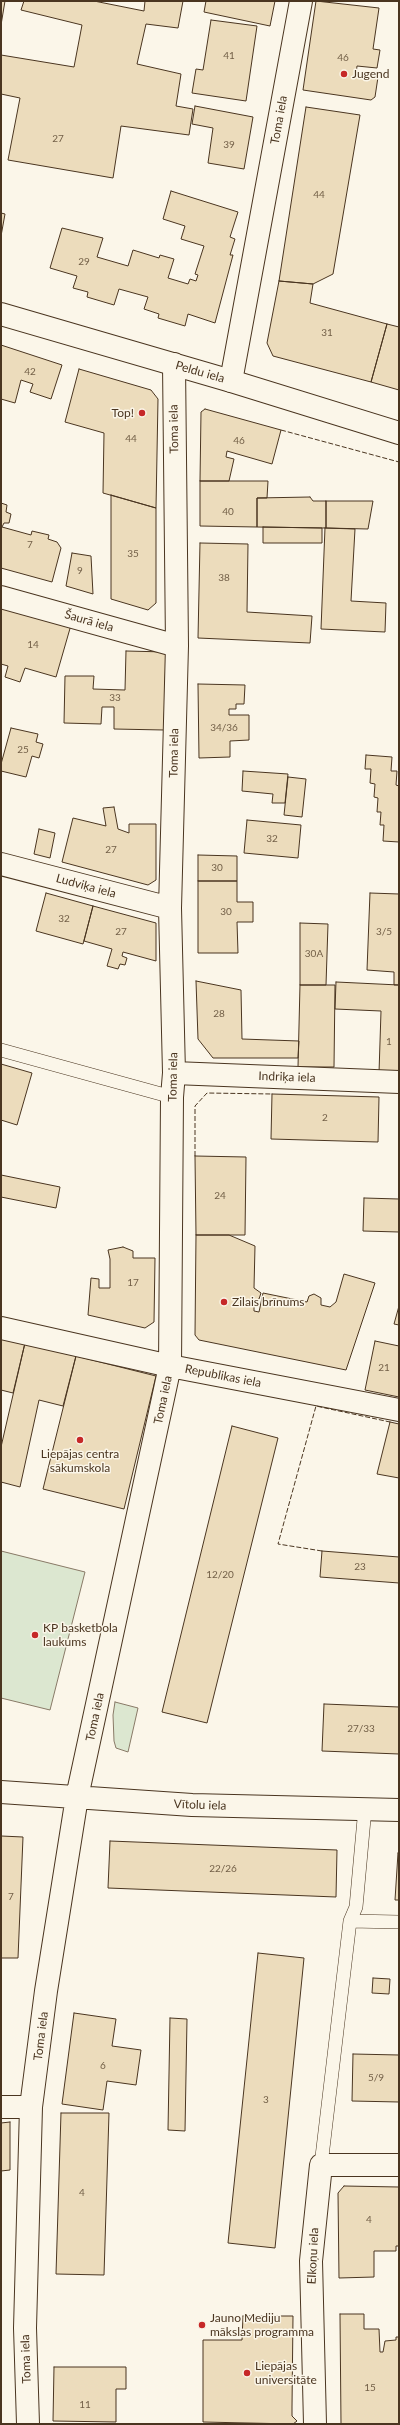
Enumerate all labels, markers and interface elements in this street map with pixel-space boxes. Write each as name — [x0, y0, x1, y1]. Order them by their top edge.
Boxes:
house number: 41 — [223, 50, 235, 62]
house number: 46 — [337, 52, 349, 64]
place label: Jugend — [352, 67, 389, 81]
marker: Jugend — [339, 69, 349, 79]
street label: Toma iela — [268, 94, 290, 146]
house number: 27 — [52, 133, 64, 145]
house number: 39 — [223, 139, 235, 151]
house number: 44 — [313, 189, 325, 201]
house number: 29 — [78, 256, 90, 268]
house number: 31 — [321, 327, 333, 339]
street label: Peldu iela — [174, 358, 226, 386]
house number: 42 — [24, 366, 36, 378]
street label: Toma iela — [166, 404, 182, 454]
place label: Top! — [112, 406, 134, 420]
marker: Top! — [137, 408, 147, 418]
house number: 44 — [125, 433, 137, 445]
house number: 46 — [233, 435, 245, 447]
house number: 40 — [222, 506, 234, 518]
house number: 7 — [27, 539, 33, 551]
house number: 35 — [127, 548, 139, 560]
house number: 9 — [77, 565, 83, 577]
house number: 38 — [218, 572, 230, 584]
street label: Šaurā iela — [63, 607, 115, 635]
house number: 14 — [27, 639, 39, 651]
house number: 33 — [109, 692, 121, 704]
house number: 34/36 — [210, 722, 238, 734]
street label: Toma iela — [166, 728, 182, 778]
house number: 25 — [17, 744, 29, 756]
house number: 32 — [266, 833, 278, 845]
house number: 27 — [105, 844, 117, 856]
house number: 30 — [211, 862, 223, 874]
street label: Ludviķa iela — [54, 871, 118, 901]
house number: 30 — [220, 906, 232, 918]
house number: 32 — [58, 913, 70, 925]
house number: 27 — [115, 926, 127, 938]
house number: 3/5 — [376, 926, 392, 938]
house number: 30A — [305, 948, 323, 960]
house number: 28 — [213, 1008, 225, 1020]
house number: 1 — [386, 1036, 392, 1048]
street label: Toma iela — [165, 1052, 181, 1102]
street label: Indriķa iela — [258, 1069, 316, 1085]
house number: 2 — [322, 1112, 328, 1124]
house number: 24 — [214, 1190, 226, 1202]
house number: 17 — [127, 1277, 139, 1289]
place label: Zilais brīnums — [232, 1295, 304, 1309]
marker: Zilais brīnums — [219, 1297, 229, 1307]
street label: Republikas iela — [184, 1362, 262, 1390]
house number: 21 — [378, 1362, 390, 1374]
street label: Toma iela — [151, 1374, 175, 1426]
marker: Liepājas centra sākumskola — [75, 1435, 85, 1445]
place label: Liepājas centra sākumskola — [41, 1447, 119, 1475]
house number: 23 — [354, 1561, 366, 1573]
house number: 12/20 — [206, 1569, 234, 1581]
place label: KP basketbola laukums — [43, 1621, 118, 1649]
marker: KP basketbola laukums — [30, 1630, 40, 1640]
street label: Toma iela — [83, 1691, 107, 1743]
house number: 27/33 — [347, 1723, 375, 1735]
street label: Vītolu iela — [173, 1797, 227, 1813]
house number: 22/26 — [209, 1863, 237, 1875]
house number: 7 — [8, 1891, 14, 1903]
street label: Toma iela — [31, 2011, 51, 2061]
house number: 6 — [100, 2060, 106, 2072]
house number: 5/9 — [368, 2072, 384, 2084]
house number: 3 — [263, 2094, 269, 2106]
house number: 4 — [79, 2187, 85, 2199]
house number: 4 — [366, 2214, 372, 2226]
street label: Elkoņu iela — [304, 2227, 322, 2285]
place label: Jauno Mediju mākslas programma — [210, 2311, 314, 2339]
marker: Jauno Mediju mākslas programma — [197, 2320, 207, 2330]
street label: Toma iela — [18, 2334, 34, 2384]
place label: Liepājas universitāte — [255, 2359, 317, 2387]
marker: Liepājas universitāte — [242, 2368, 252, 2378]
house number: 15 — [364, 2382, 376, 2394]
house number: 11 — [79, 2399, 91, 2411]

